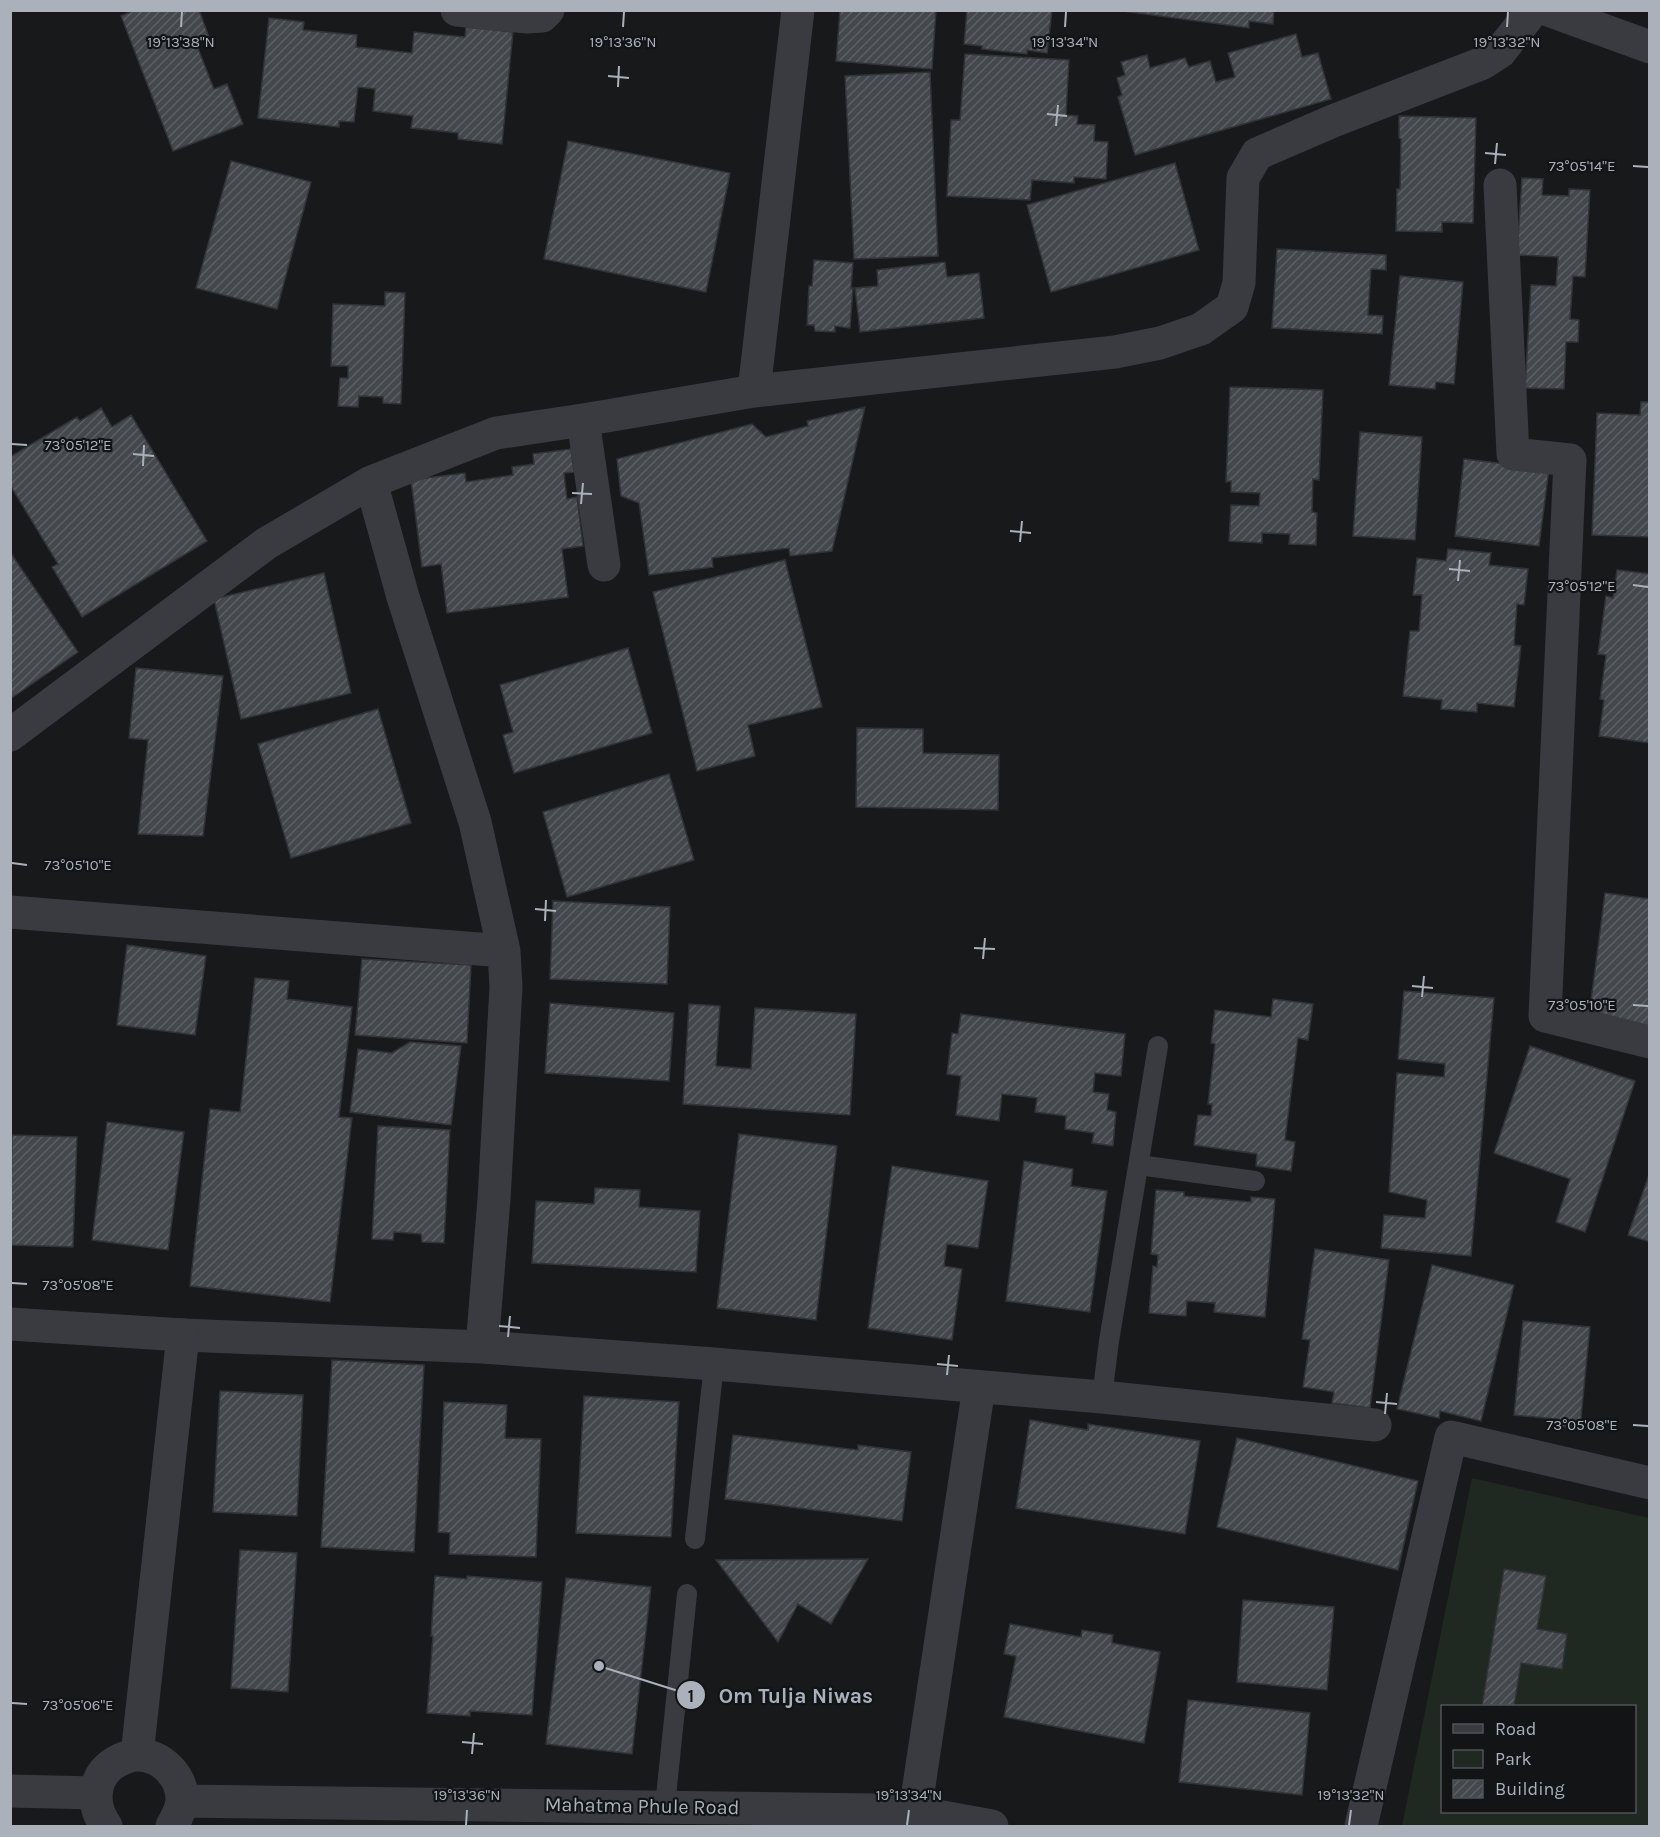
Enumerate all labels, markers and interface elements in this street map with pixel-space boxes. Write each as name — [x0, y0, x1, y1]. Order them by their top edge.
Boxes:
text: 19°13'38"N — [147, 33, 215, 51]
text: 19°13'36"N — [590, 33, 656, 51]
text: 19°13'34"N — [1032, 33, 1098, 51]
text: 19°13'32"N — [1474, 33, 1541, 51]
text: 73°05'14"E — [1549, 157, 1615, 175]
text: 73°05'12"E — [44, 436, 112, 454]
text: 73°05'12"E — [1548, 577, 1616, 595]
text: 73°05'10"E — [44, 856, 112, 874]
text: 73°05'10"E — [1548, 996, 1616, 1014]
text: 73°05'08"E — [42, 1276, 114, 1294]
text: 73°05'08"E — [1546, 1416, 1618, 1434]
callout: Om Tulja Niwas — [676, 1676, 885, 1715]
text: Om Tulja Niwas — [719, 1684, 873, 1708]
text: 1 — [688, 1685, 694, 1707]
text: 73°05'06"E — [43, 1696, 113, 1714]
legend — [1441, 1705, 1636, 1813]
text: Road — [1495, 1718, 1536, 1740]
text: Park — [1495, 1748, 1532, 1770]
text: Building — [1495, 1778, 1565, 1800]
text: 19°13'36"N — [434, 1786, 500, 1804]
text: 19°13'34"N — [876, 1786, 942, 1804]
text: 19°13'32"N — [1318, 1786, 1385, 1804]
street label: Mahatma Phule Road — [544, 1793, 740, 1819]

